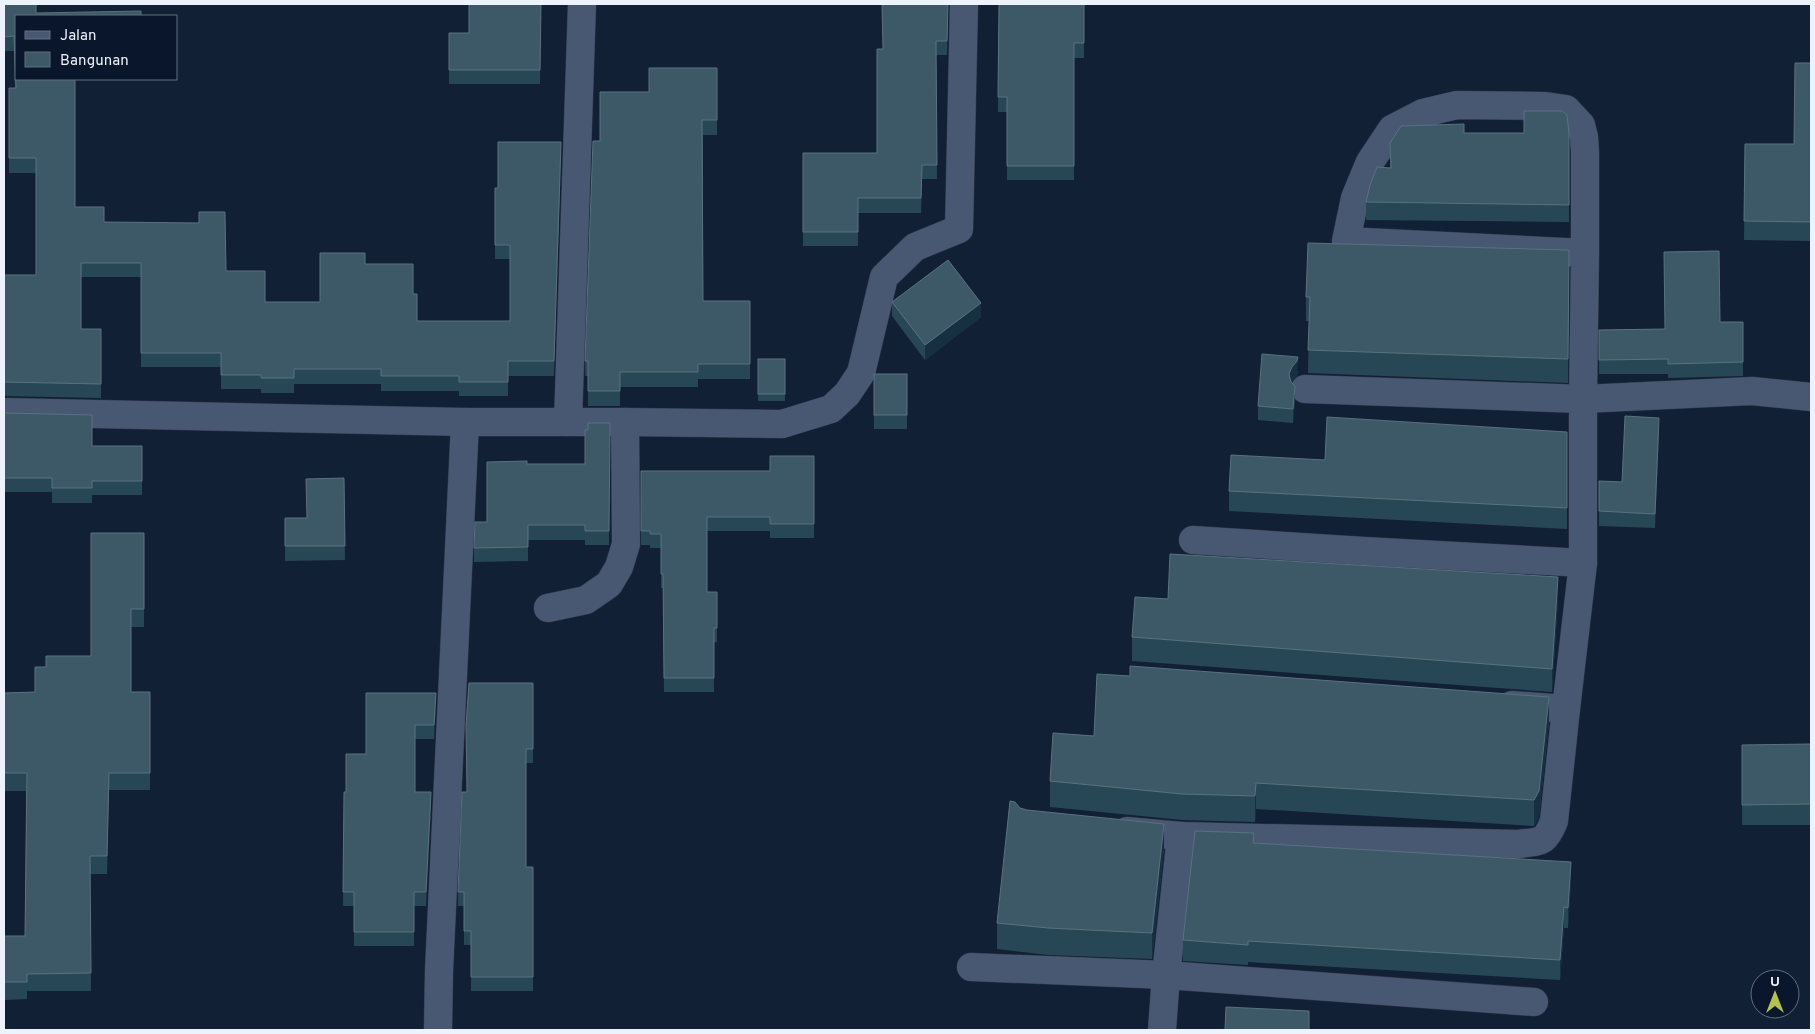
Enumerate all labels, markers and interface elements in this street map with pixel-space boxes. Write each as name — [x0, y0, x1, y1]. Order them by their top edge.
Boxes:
legend — [15, 15, 178, 80]
text: Jalan — [60, 27, 97, 46]
text: Bangunan — [60, 52, 129, 71]
north arrow — [1750, 969, 1800, 1019]
text: U — [1770, 974, 1780, 991]

